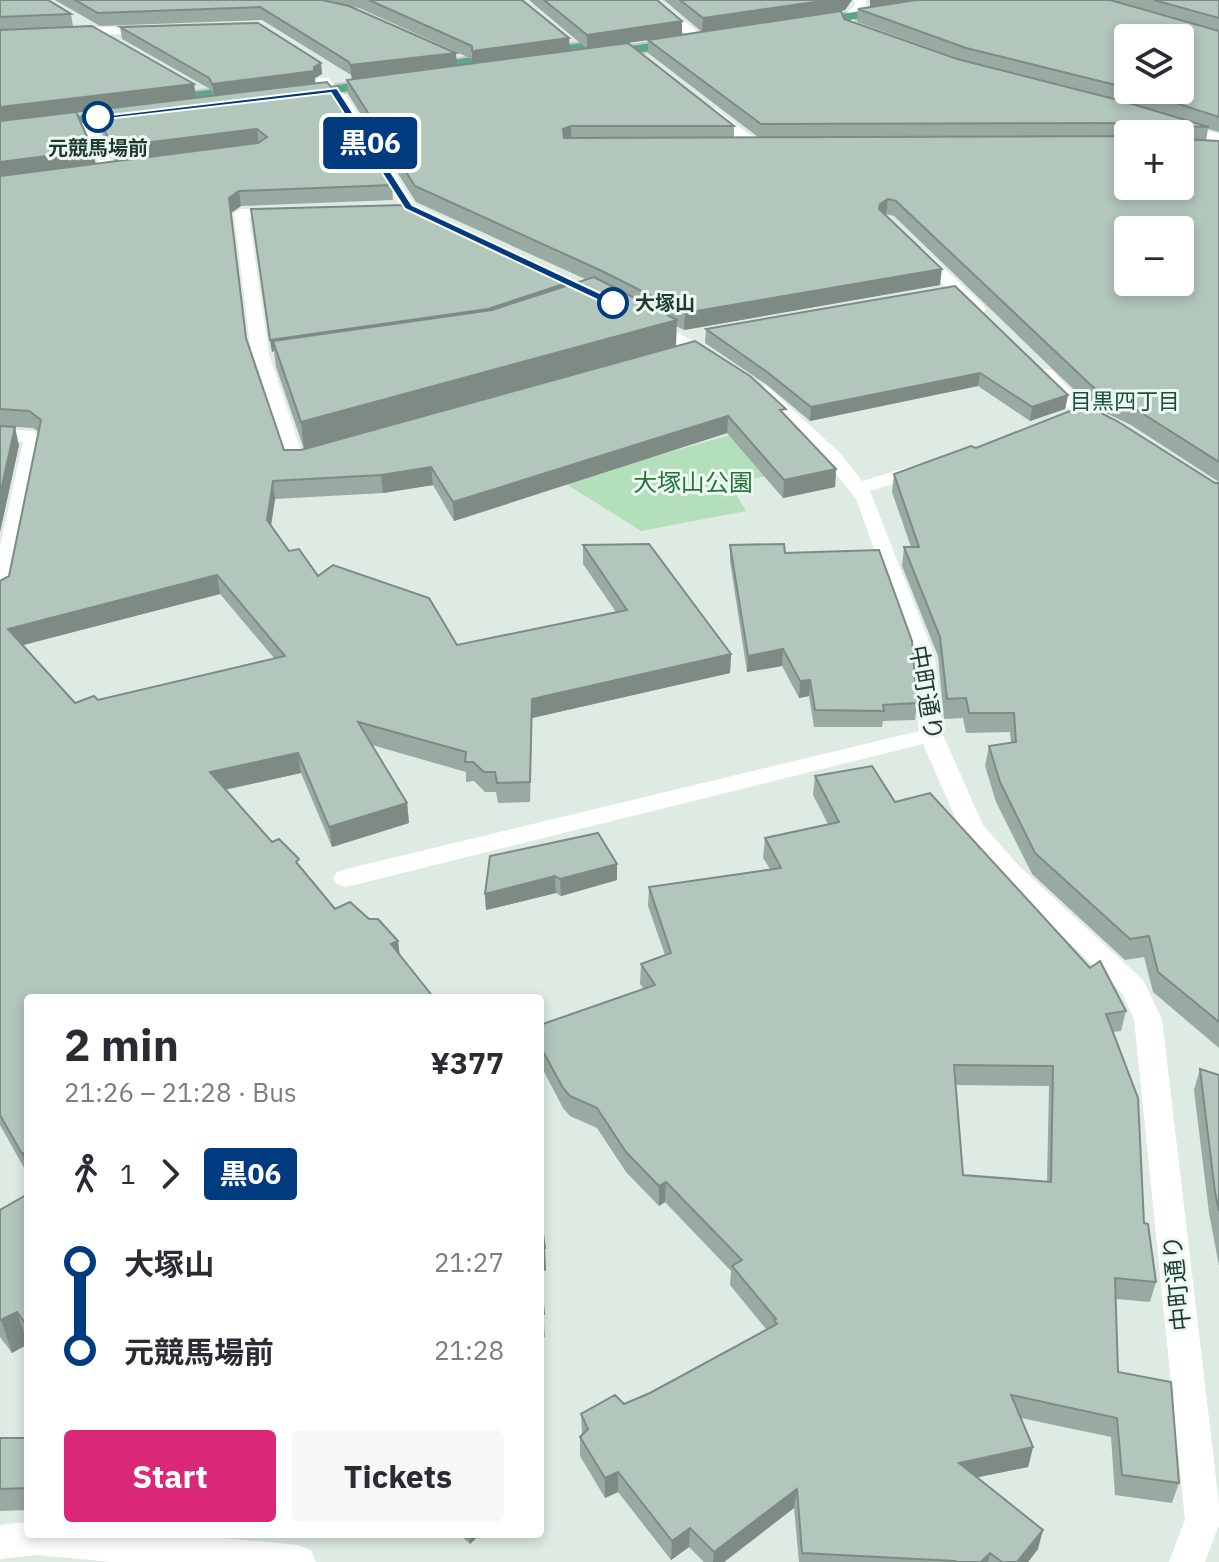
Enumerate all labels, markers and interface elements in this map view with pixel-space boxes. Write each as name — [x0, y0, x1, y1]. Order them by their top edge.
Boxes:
map controls — [1114, 24, 1194, 296]
button: layers — [1114, 24, 1194, 104]
marker: 元競馬場前 — [83, 102, 113, 132]
line badge: 黒06 — [324, 117, 416, 169]
button: + — [1114, 120, 1194, 200]
text: 黒06 — [339, 124, 401, 161]
place label: 元競馬場前 — [48, 134, 148, 161]
button: − — [1114, 216, 1194, 296]
marker: 大塚山 — [598, 288, 628, 318]
place label: 大塚山 — [635, 289, 695, 316]
district label: 目黒四丁目 — [1070, 386, 1180, 415]
park label: 大塚山公園 — [633, 466, 753, 498]
street label: 中町通り — [903, 643, 951, 743]
text: 2 min — [64, 1016, 179, 1073]
text: ¥377 — [431, 1043, 504, 1082]
text: 21:26 – 21:28 · Bus — [64, 1075, 297, 1109]
icon: walk — [64, 1152, 108, 1196]
icon: forward — [148, 1152, 192, 1196]
text: 黒06 — [220, 1155, 281, 1192]
text: 1 — [120, 1157, 136, 1191]
street label: 中町通り — [1155, 1234, 1197, 1333]
text: 大塚山 — [124, 1244, 214, 1283]
text: 21:27 — [434, 1245, 504, 1279]
text: 元競馬場前 — [124, 1332, 274, 1371]
text: 21:28 — [434, 1333, 504, 1367]
button: Start — [64, 1430, 276, 1522]
button: Tickets — [292, 1430, 504, 1522]

